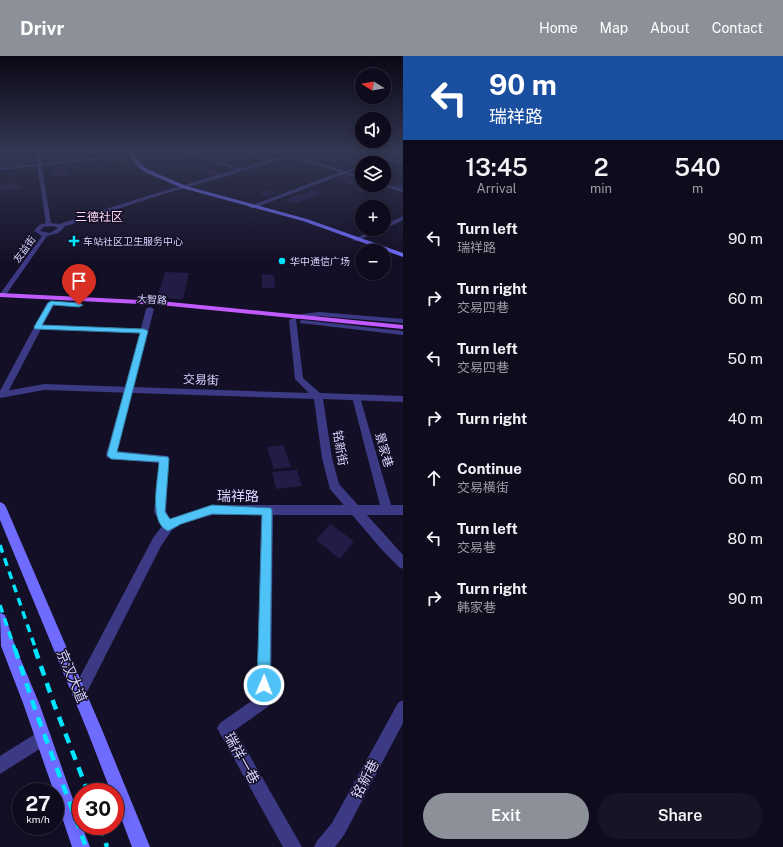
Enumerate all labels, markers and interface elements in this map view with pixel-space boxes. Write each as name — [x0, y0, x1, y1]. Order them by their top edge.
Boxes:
text: Drivr — [20, 17, 64, 39]
text: Home — [539, 20, 578, 36]
text: Map — [600, 20, 628, 36]
text: About — [650, 20, 690, 36]
text: Contact — [712, 20, 763, 36]
north arrow — [355, 68, 391, 104]
map controls — [355, 68, 391, 280]
text: 90 m — [489, 68, 557, 101]
icon: left — [423, 72, 475, 124]
text: 瑞祥路 — [489, 106, 543, 127]
button: sound — [355, 112, 391, 148]
text: 13:45 — [465, 153, 528, 181]
text: 2 — [594, 153, 608, 181]
text: 540 — [674, 153, 721, 181]
button: layers — [355, 156, 391, 192]
text: Arrival — [476, 181, 517, 196]
text: min — [590, 181, 612, 196]
text: m — [692, 181, 703, 196]
button: + — [355, 200, 391, 236]
district label: 三德社区 — [75, 210, 123, 224]
text: Turn left — [457, 220, 518, 237]
icon: left — [423, 227, 445, 249]
text: 90 m — [728, 230, 763, 247]
street label: 友益街 — [10, 233, 38, 265]
marker: 车站社区卫生服务中心 — [68, 235, 80, 247]
place label: 车站社区卫生服务中心 — [83, 235, 183, 247]
text: 瑞祥路 — [457, 240, 496, 255]
button: − — [355, 244, 391, 280]
place label: 华中通信广场 — [290, 255, 350, 267]
marker: 华中通信广场 — [277, 256, 287, 266]
pin — [62, 264, 96, 305]
icon: arrive — [68, 270, 90, 292]
text: Turn right — [457, 280, 527, 297]
icon: right — [423, 287, 445, 309]
text: 60 m — [728, 290, 763, 307]
street label: 大智路 — [137, 292, 167, 306]
text: 交易四巷 — [457, 300, 509, 315]
text: Turn left — [457, 340, 518, 357]
icon: left — [423, 347, 445, 369]
text: 50 m — [728, 350, 763, 367]
text: 交易四巷 — [457, 360, 509, 375]
street label: 交易街 — [183, 372, 219, 388]
icon: right — [423, 407, 445, 429]
text: Turn right — [457, 410, 527, 427]
text: 40 m — [728, 410, 763, 427]
street label: 铭新街 — [330, 429, 350, 467]
street label: 景家巷 — [372, 431, 396, 469]
text: Continue — [457, 460, 522, 477]
icon: ahead — [423, 467, 445, 489]
text: 60 m — [728, 470, 763, 487]
text: 交易横街 — [457, 480, 509, 495]
street label: 瑞祥路 — [217, 488, 259, 504]
text: Turn left — [457, 520, 518, 537]
icon: left — [423, 527, 445, 549]
text: 80 m — [728, 530, 763, 547]
text: 交易巷 — [457, 540, 496, 555]
text: Turn right — [457, 580, 527, 597]
icon: right — [423, 587, 445, 609]
text: 90 m — [728, 590, 763, 607]
text: 韩家巷 — [457, 600, 496, 615]
street label: 京汉大道 — [54, 647, 90, 705]
position arrow — [243, 664, 285, 706]
street label: 瑞祥一巷 — [221, 730, 263, 786]
street label: 铭新巷 — [348, 757, 382, 801]
speed limit sign: 30 — [72, 783, 124, 835]
text: 27 — [25, 792, 51, 816]
button: Exit — [423, 793, 589, 839]
button: Share — [597, 793, 763, 839]
text: km/h — [26, 813, 50, 825]

